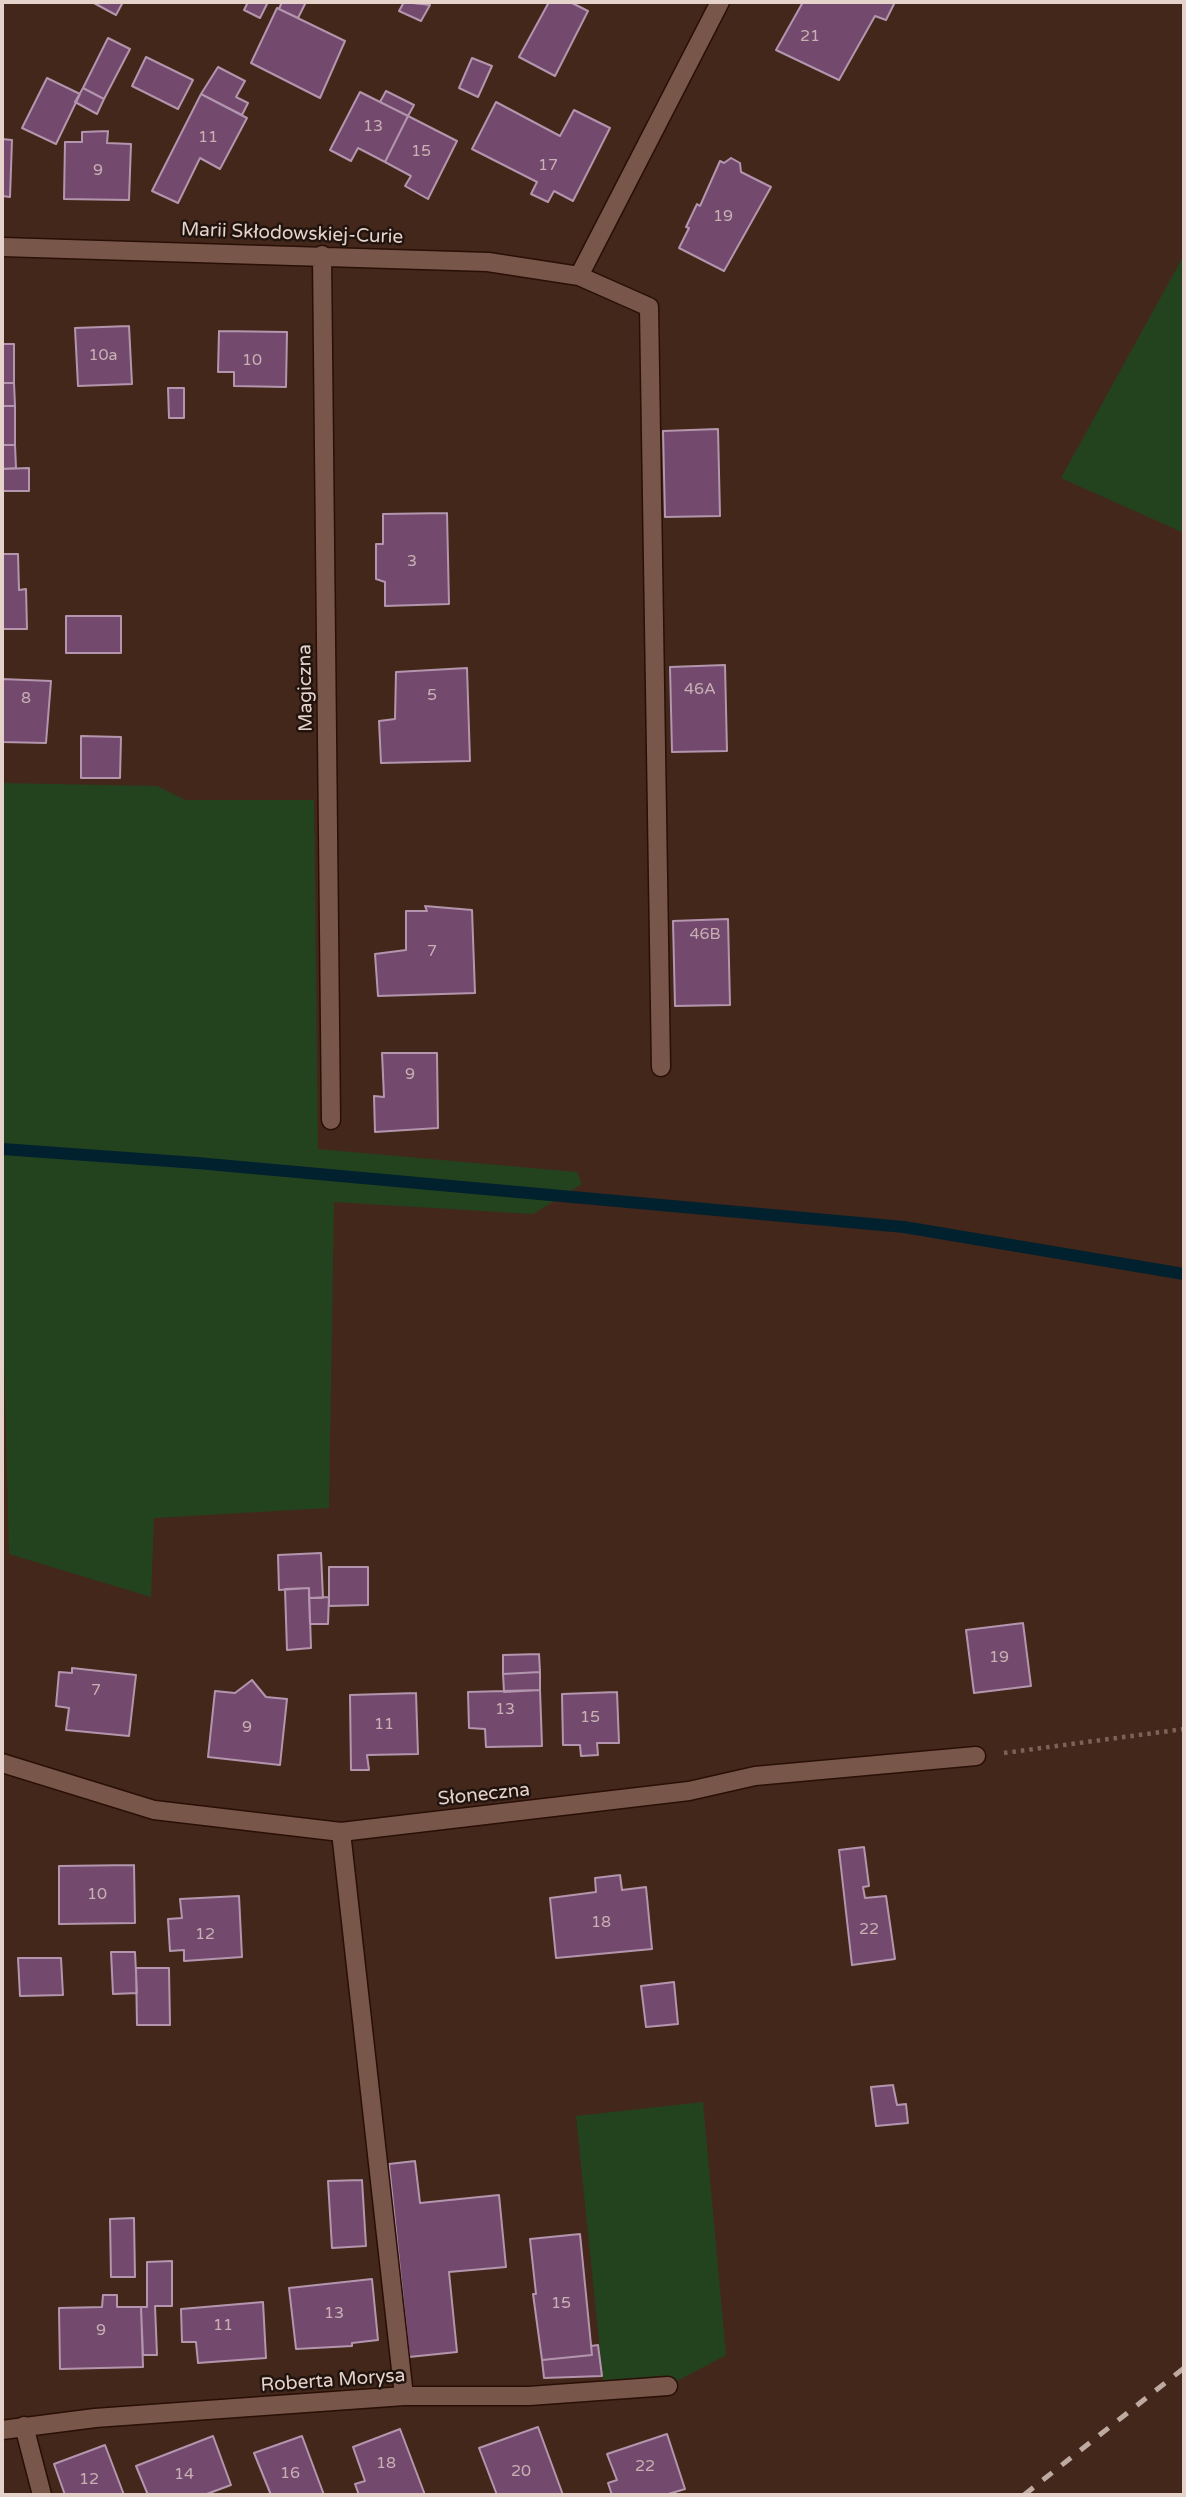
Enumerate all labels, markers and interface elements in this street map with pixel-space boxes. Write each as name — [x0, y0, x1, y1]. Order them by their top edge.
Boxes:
house number: 21 — [800, 27, 820, 47]
house number: 13 — [363, 117, 383, 137]
house number: 11 — [198, 128, 218, 148]
house number: 15 — [411, 142, 431, 162]
house number: 17 — [538, 156, 558, 176]
house number: 9 — [93, 161, 103, 181]
house number: 19 — [713, 207, 733, 227]
street label: Marii Skłodowskiej-Curie — [180, 219, 404, 249]
house number: 10a — [88, 346, 118, 366]
house number: 10 — [242, 351, 262, 371]
house number: 3 — [407, 552, 417, 572]
street label: Magiczna — [294, 644, 318, 732]
house number: 46A — [684, 680, 716, 700]
house number: 5 — [427, 686, 437, 706]
house number: 8 — [21, 689, 31, 709]
house number: 46B — [689, 925, 721, 945]
house number: 7 — [427, 942, 437, 962]
house number: 9 — [405, 1065, 415, 1085]
house number: 19 — [989, 1648, 1009, 1668]
house number: 7 — [91, 1681, 101, 1701]
house number: 13 — [495, 1700, 515, 1720]
house number: 15 — [580, 1708, 600, 1728]
house number: 11 — [374, 1715, 394, 1735]
house number: 9 — [242, 1718, 252, 1738]
street label: Słoneczna — [437, 1779, 531, 1811]
house number: 10 — [87, 1885, 107, 1905]
house number: 18 — [591, 1913, 611, 1933]
house number: 22 — [859, 1920, 879, 1940]
house number: 12 — [195, 1925, 215, 1945]
house number: 15 — [551, 2294, 571, 2314]
house number: 13 — [324, 2304, 344, 2324]
house number: 11 — [213, 2316, 233, 2336]
house number: 9 — [96, 2321, 106, 2341]
street label: Roberta Morysa — [260, 2365, 406, 2397]
house number: 18 — [376, 2454, 396, 2474]
house number: 22 — [635, 2457, 655, 2477]
house number: 20 — [511, 2462, 531, 2482]
house number: 16 — [280, 2464, 300, 2484]
house number: 14 — [174, 2465, 194, 2485]
house number: 12 — [79, 2470, 99, 2490]

